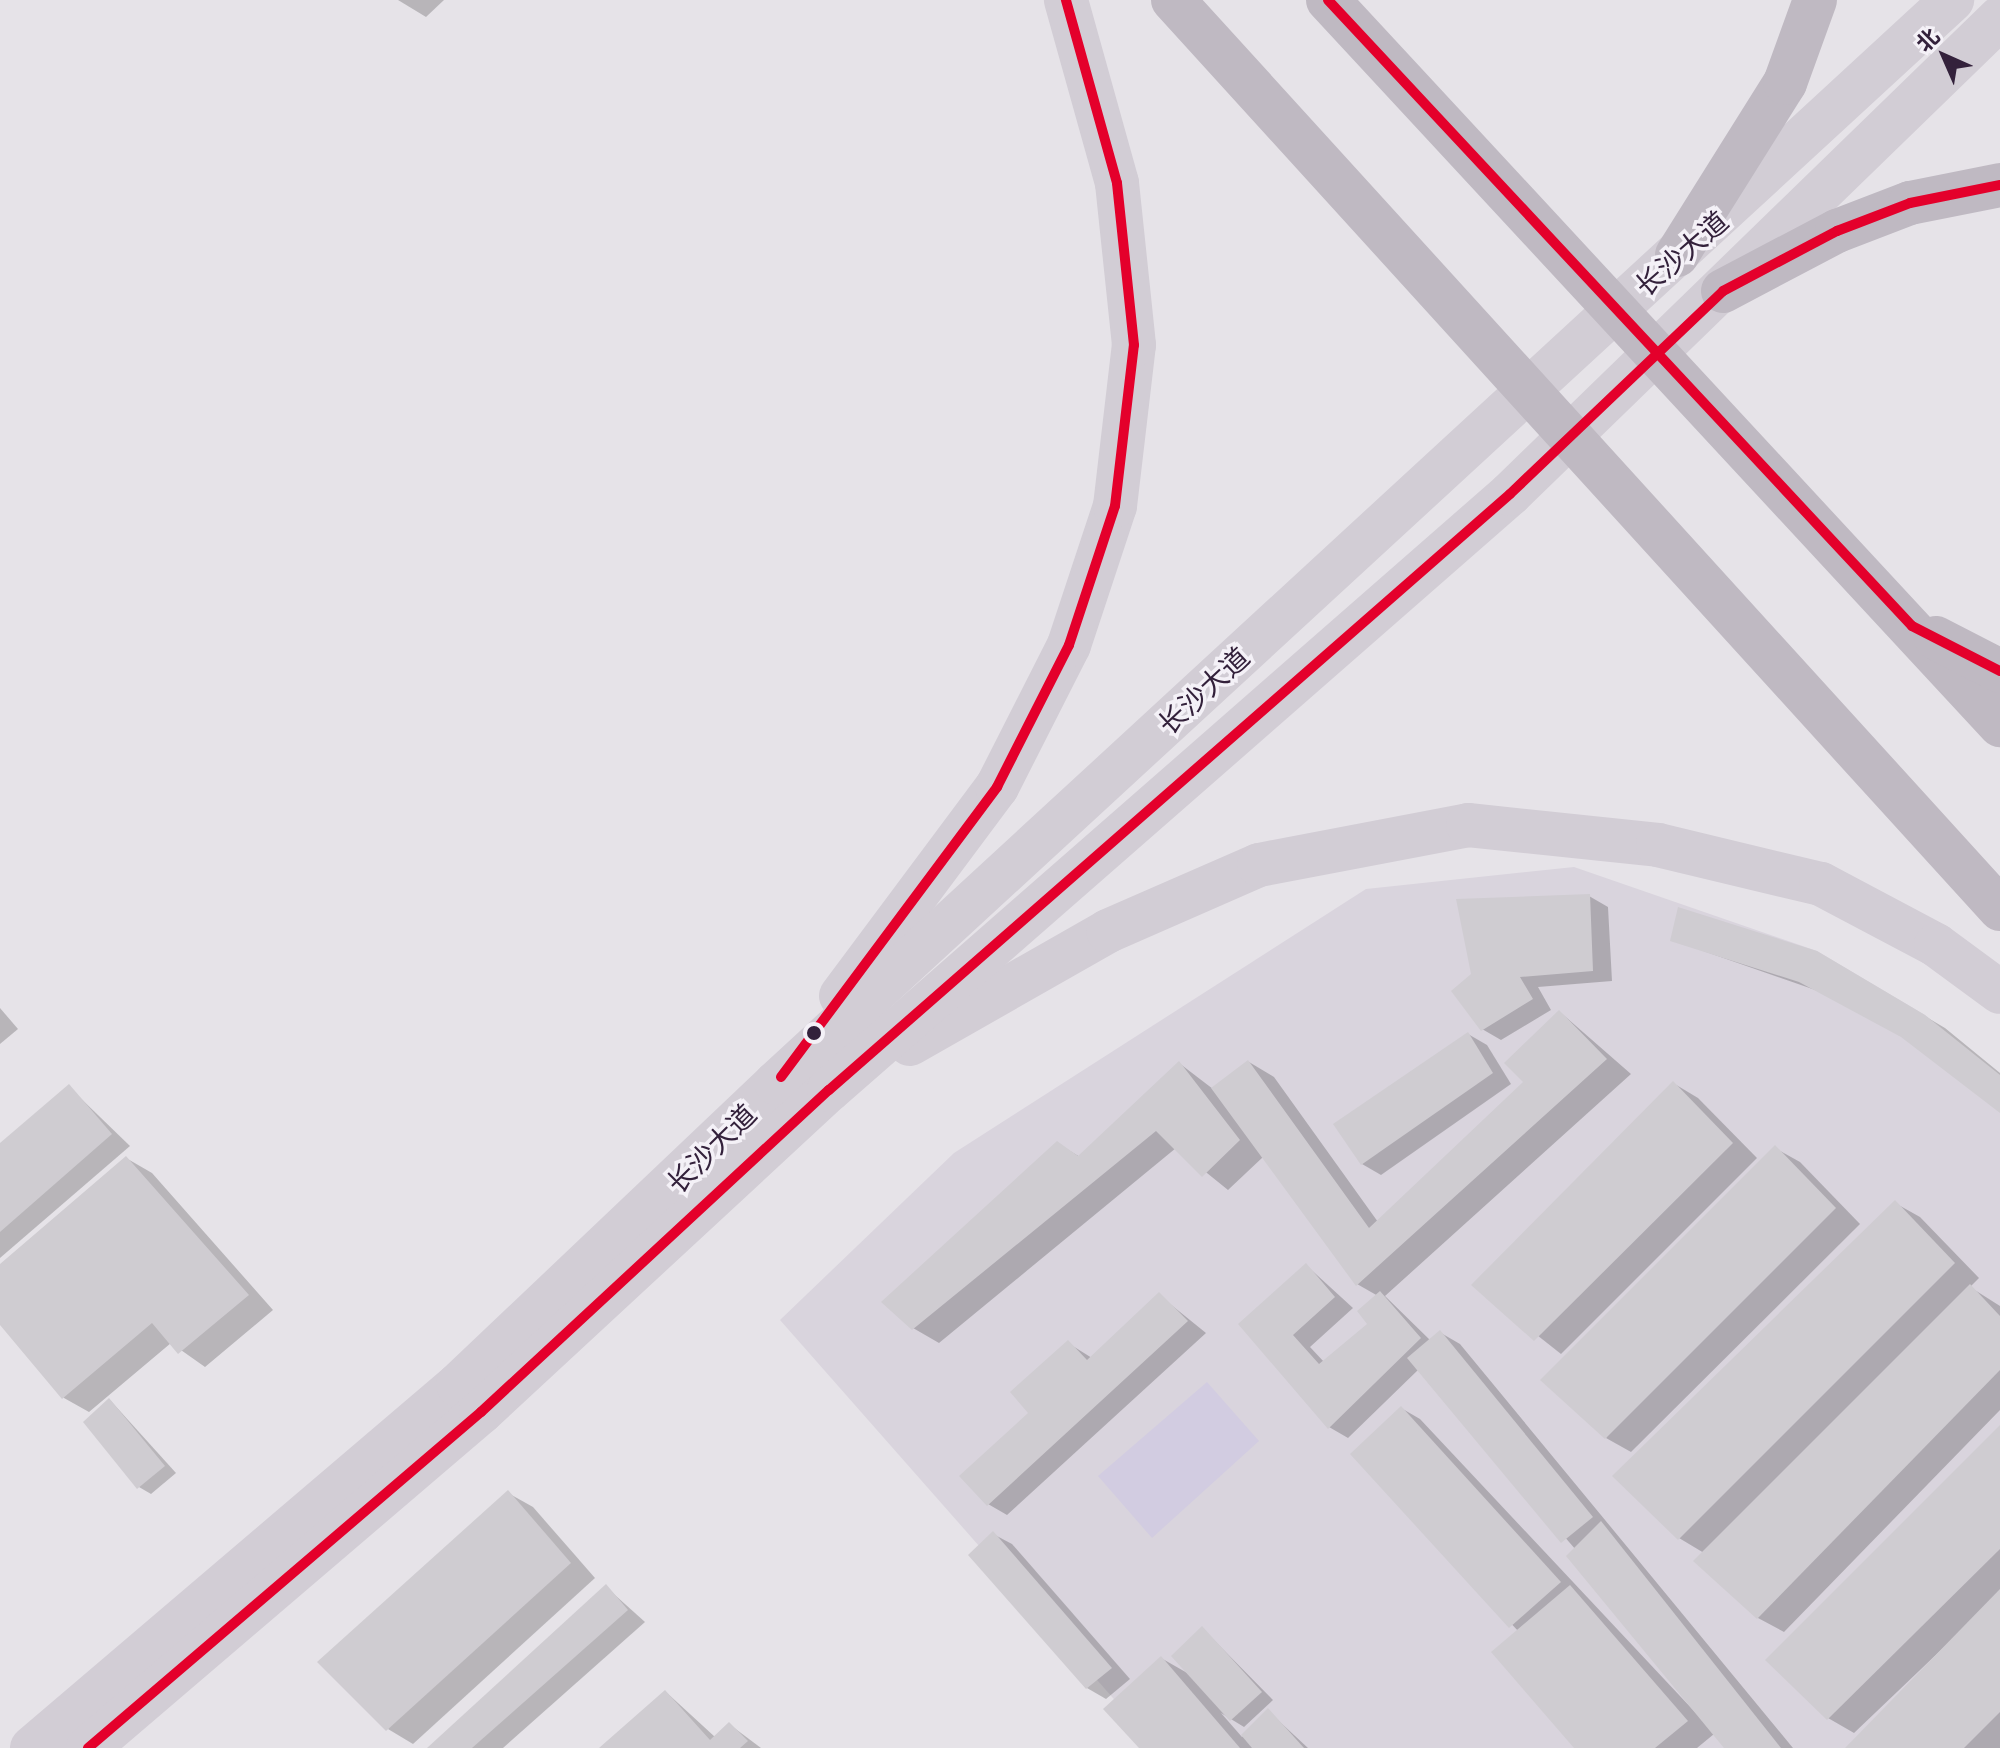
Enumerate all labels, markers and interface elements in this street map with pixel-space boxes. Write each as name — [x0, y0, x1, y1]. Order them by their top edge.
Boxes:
north arrow — [1904, 16, 1984, 96]
text: 北 — [1910, 22, 1944, 56]
street label: 长沙大道 — [1628, 204, 1734, 302]
street label: 长沙大道 — [1151, 640, 1255, 740]
unlabelled marker — [806, 1025, 822, 1041]
street label: 长沙大道 — [660, 1097, 762, 1199]

